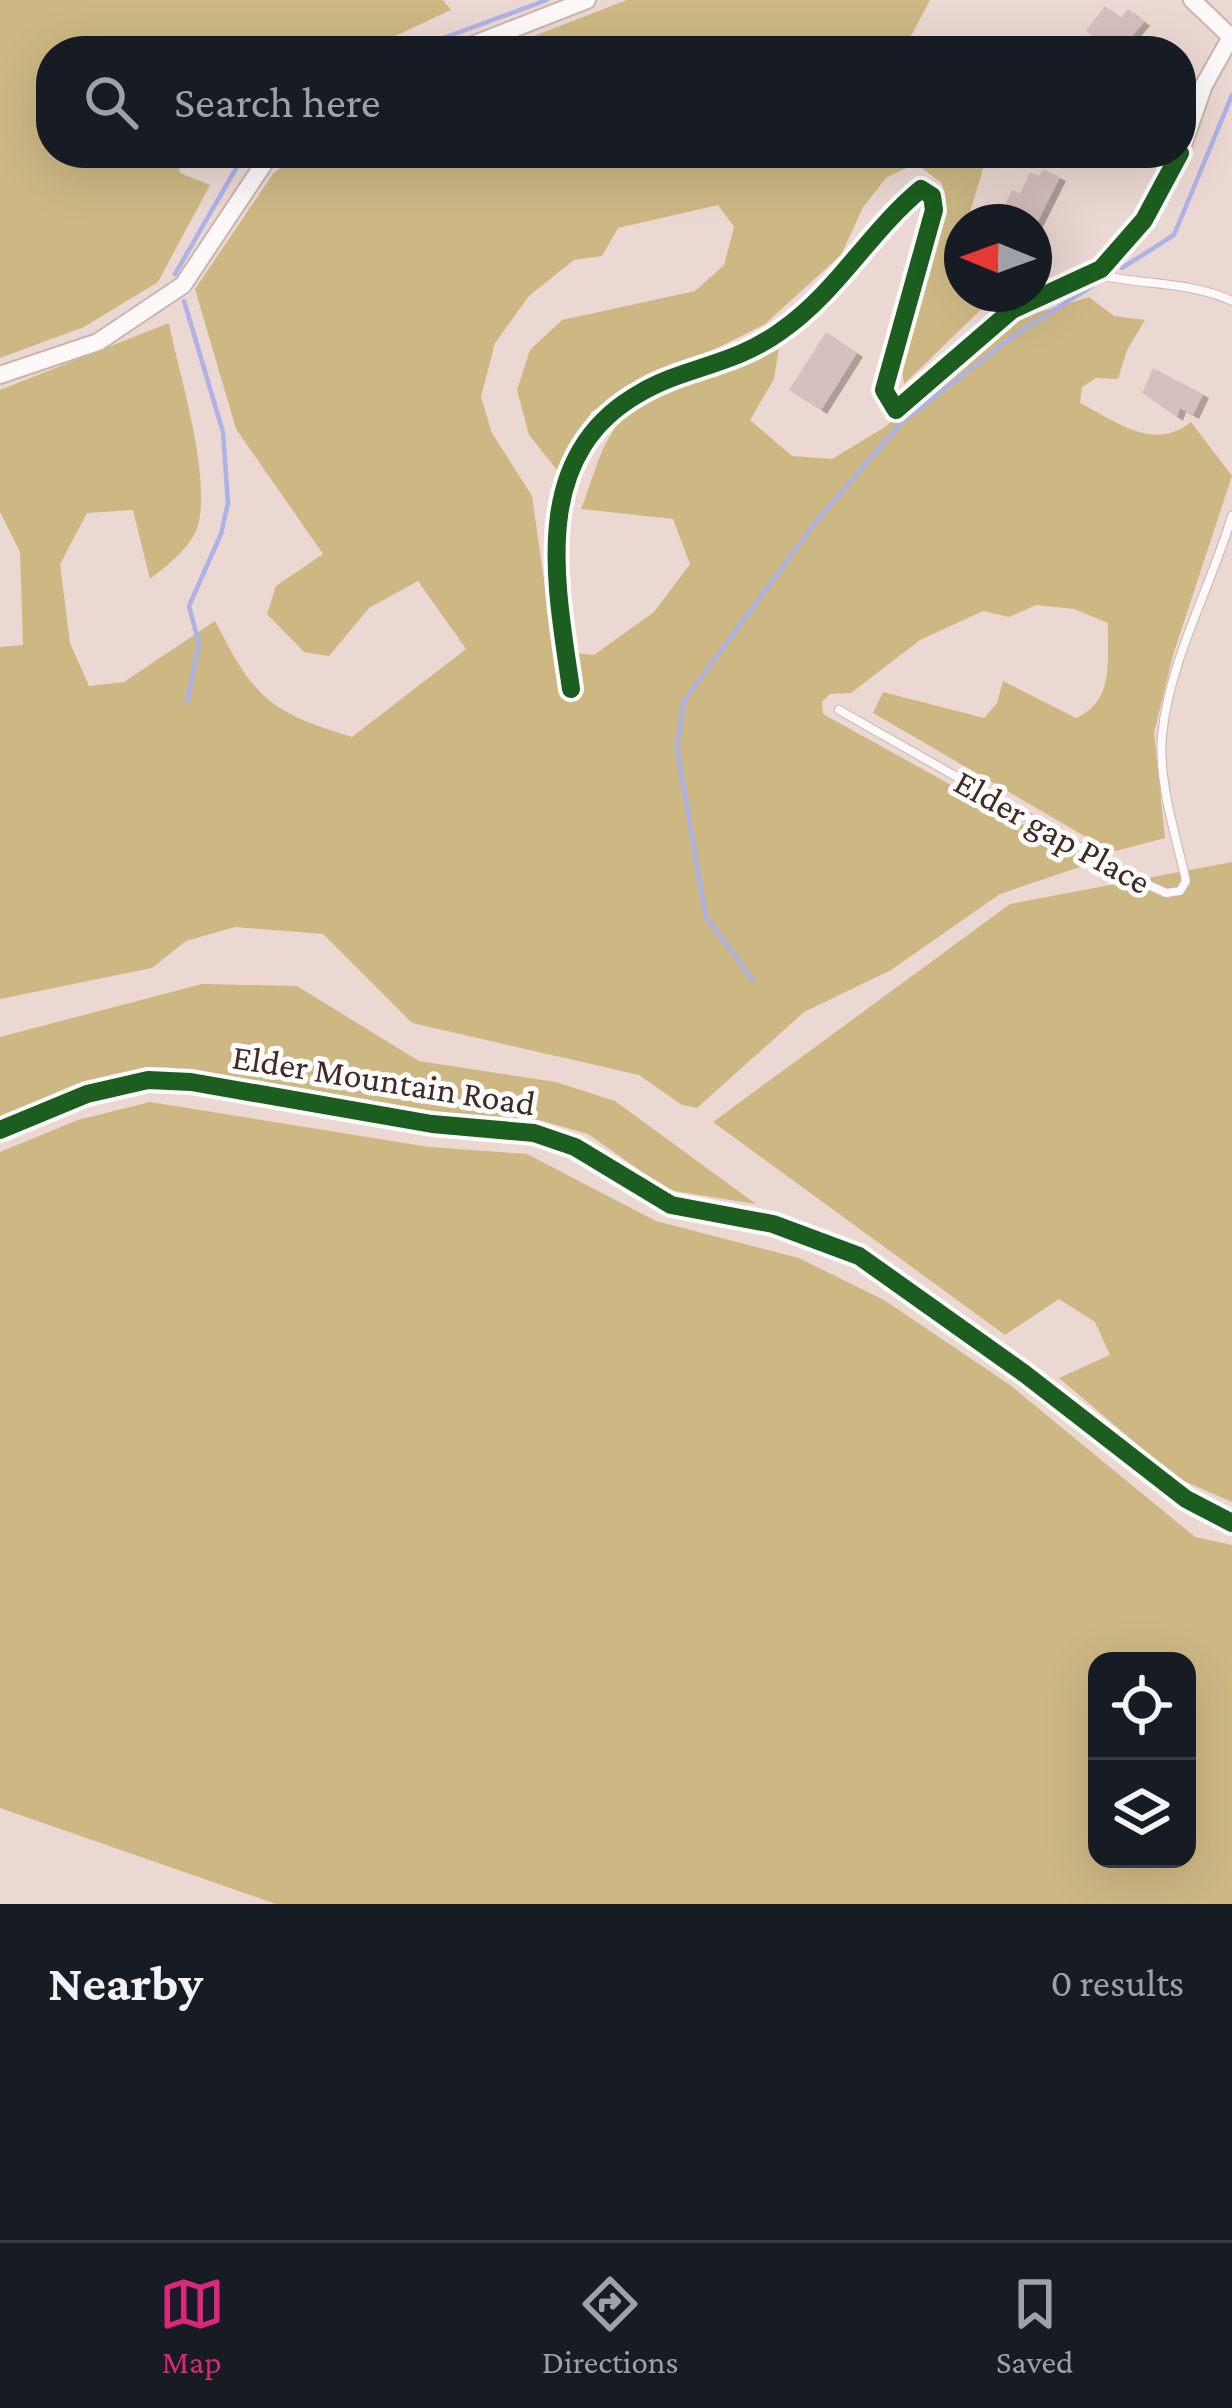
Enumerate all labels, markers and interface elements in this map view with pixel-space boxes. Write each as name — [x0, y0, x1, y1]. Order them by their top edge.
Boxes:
search box — [36, 36, 1196, 168]
icon: search — [78, 69, 144, 135]
text: Search here — [174, 77, 381, 127]
north arrow — [944, 204, 1052, 312]
street label: Elder gap Place — [948, 762, 1157, 902]
street label: Elder Mountain Road — [229, 1036, 538, 1124]
map controls — [1088, 1652, 1196, 1868]
button: locate — [1088, 1652, 1196, 1760]
button: layers — [1088, 1760, 1196, 1868]
text: Nearby — [48, 1954, 203, 2011]
text: 0 results — [1050, 1961, 1184, 2004]
tab: Map — [159, 2271, 225, 2380]
tab: Directions — [542, 2271, 679, 2380]
tab: Saved — [996, 2271, 1073, 2380]

